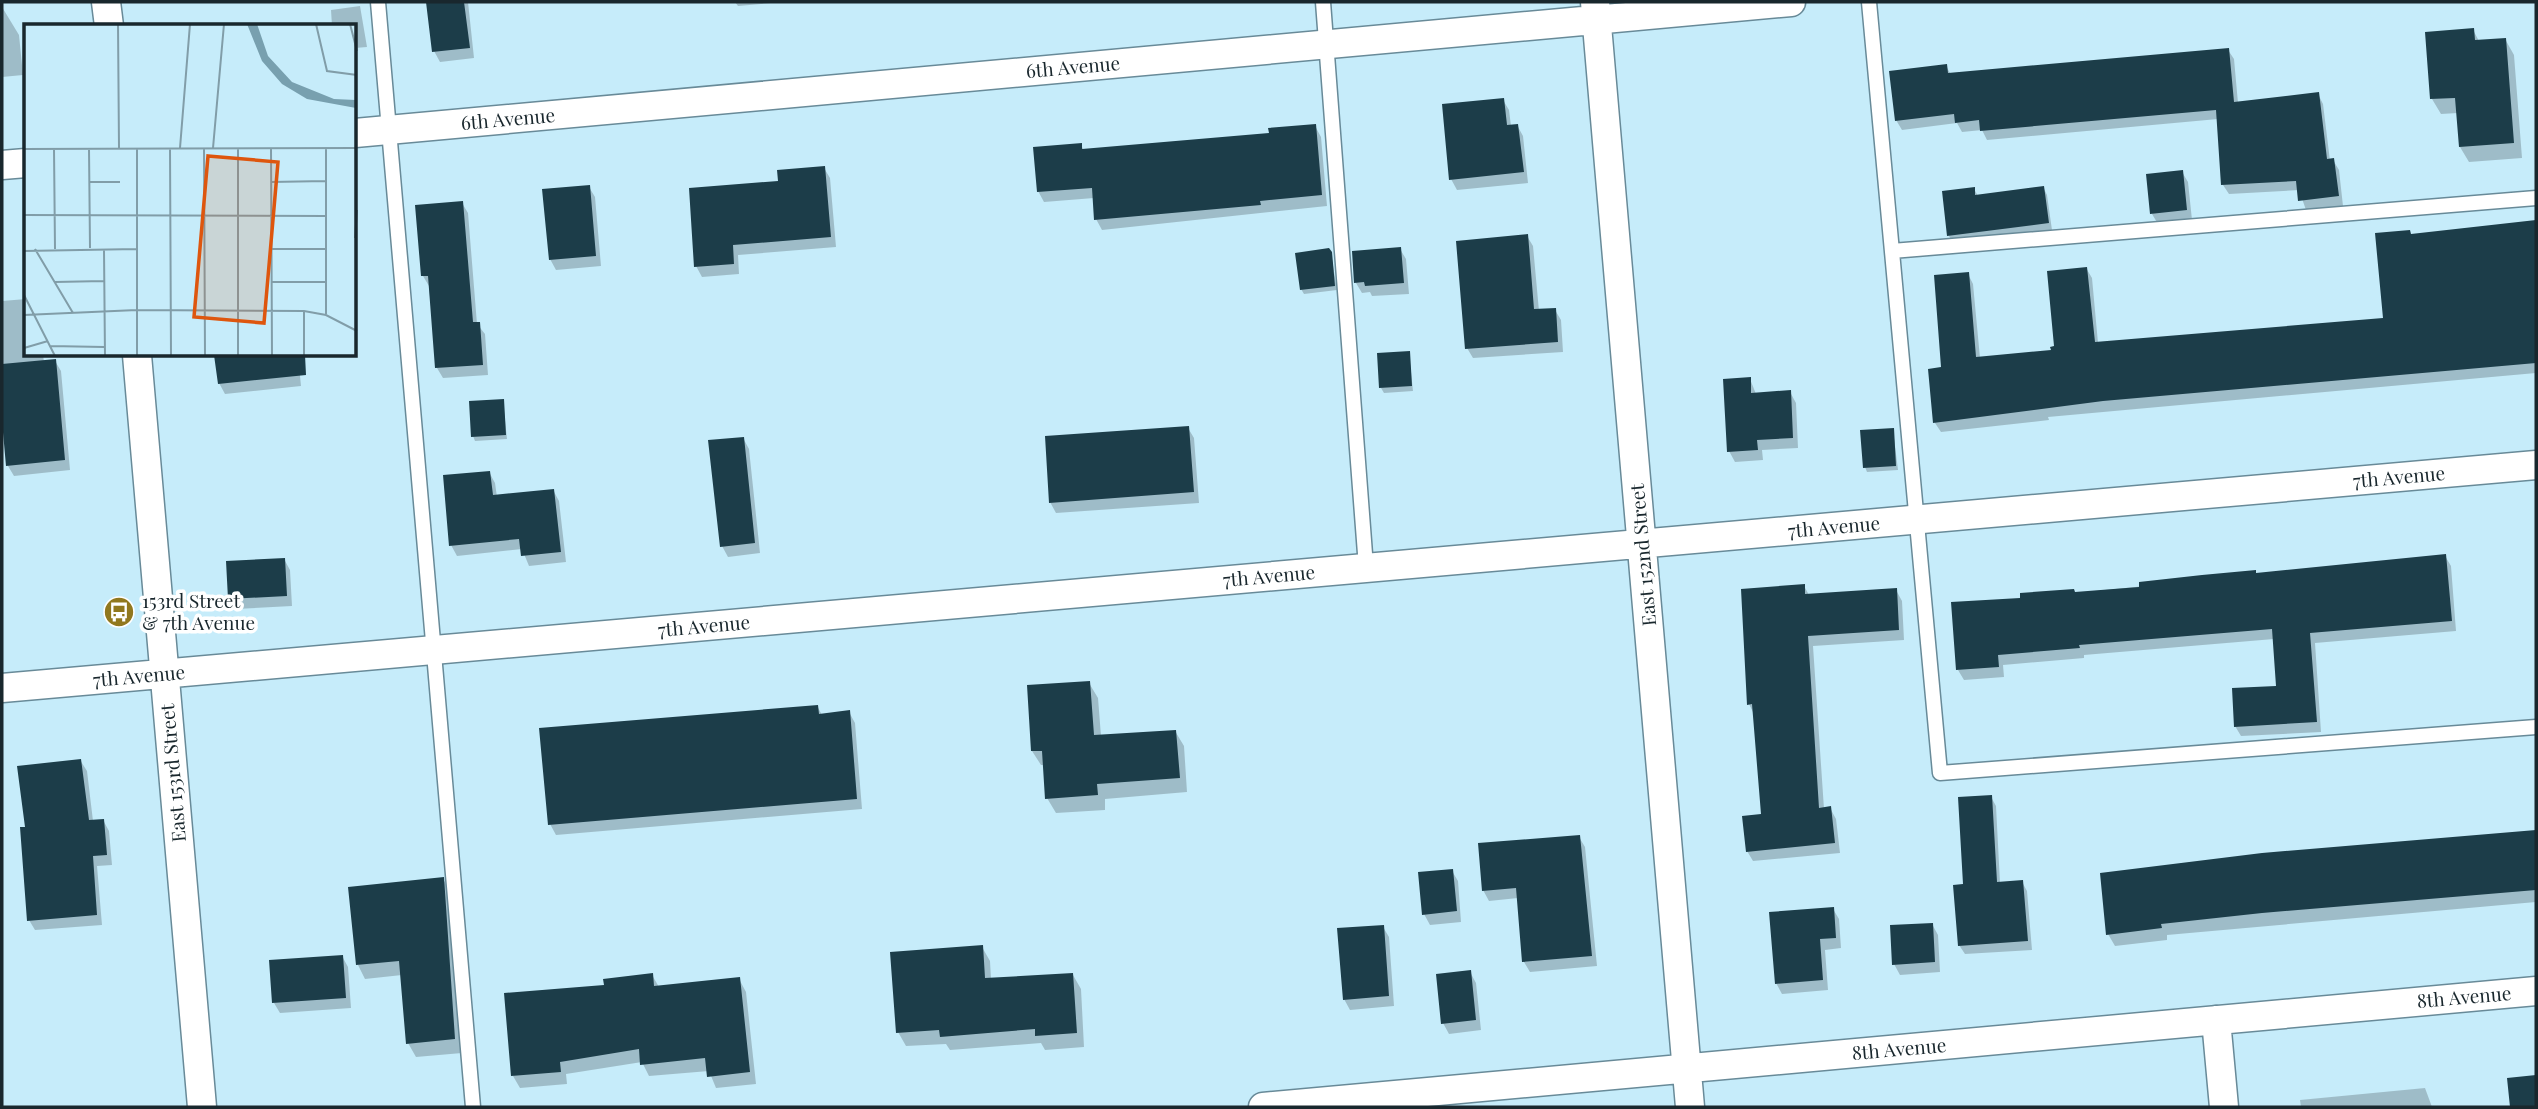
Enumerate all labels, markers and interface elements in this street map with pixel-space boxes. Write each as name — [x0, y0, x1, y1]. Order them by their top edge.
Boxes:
inset map — [24, 24, 357, 357]
street label: 6th Avenue — [1025, 49, 1121, 83]
street label: 6th Avenue — [460, 101, 556, 135]
street label: 7th Avenue — [2352, 459, 2446, 493]
street label: East 152nd Street — [1623, 483, 1661, 627]
street label: 7th Avenue — [1787, 509, 1881, 543]
street label: 7th Avenue — [1222, 558, 1316, 592]
place label: 153rd Street & 7th Avenue — [142, 587, 255, 635]
bus stop icon: 153rd Street & 7th Avenue — [102, 595, 136, 629]
street label: 7th Avenue — [657, 608, 751, 642]
street label: 7th Avenue — [92, 658, 186, 692]
street label: East 153rd Street — [153, 703, 191, 843]
street label: 8th Avenue — [2416, 979, 2512, 1013]
street label: 8th Avenue — [1851, 1031, 1947, 1065]

